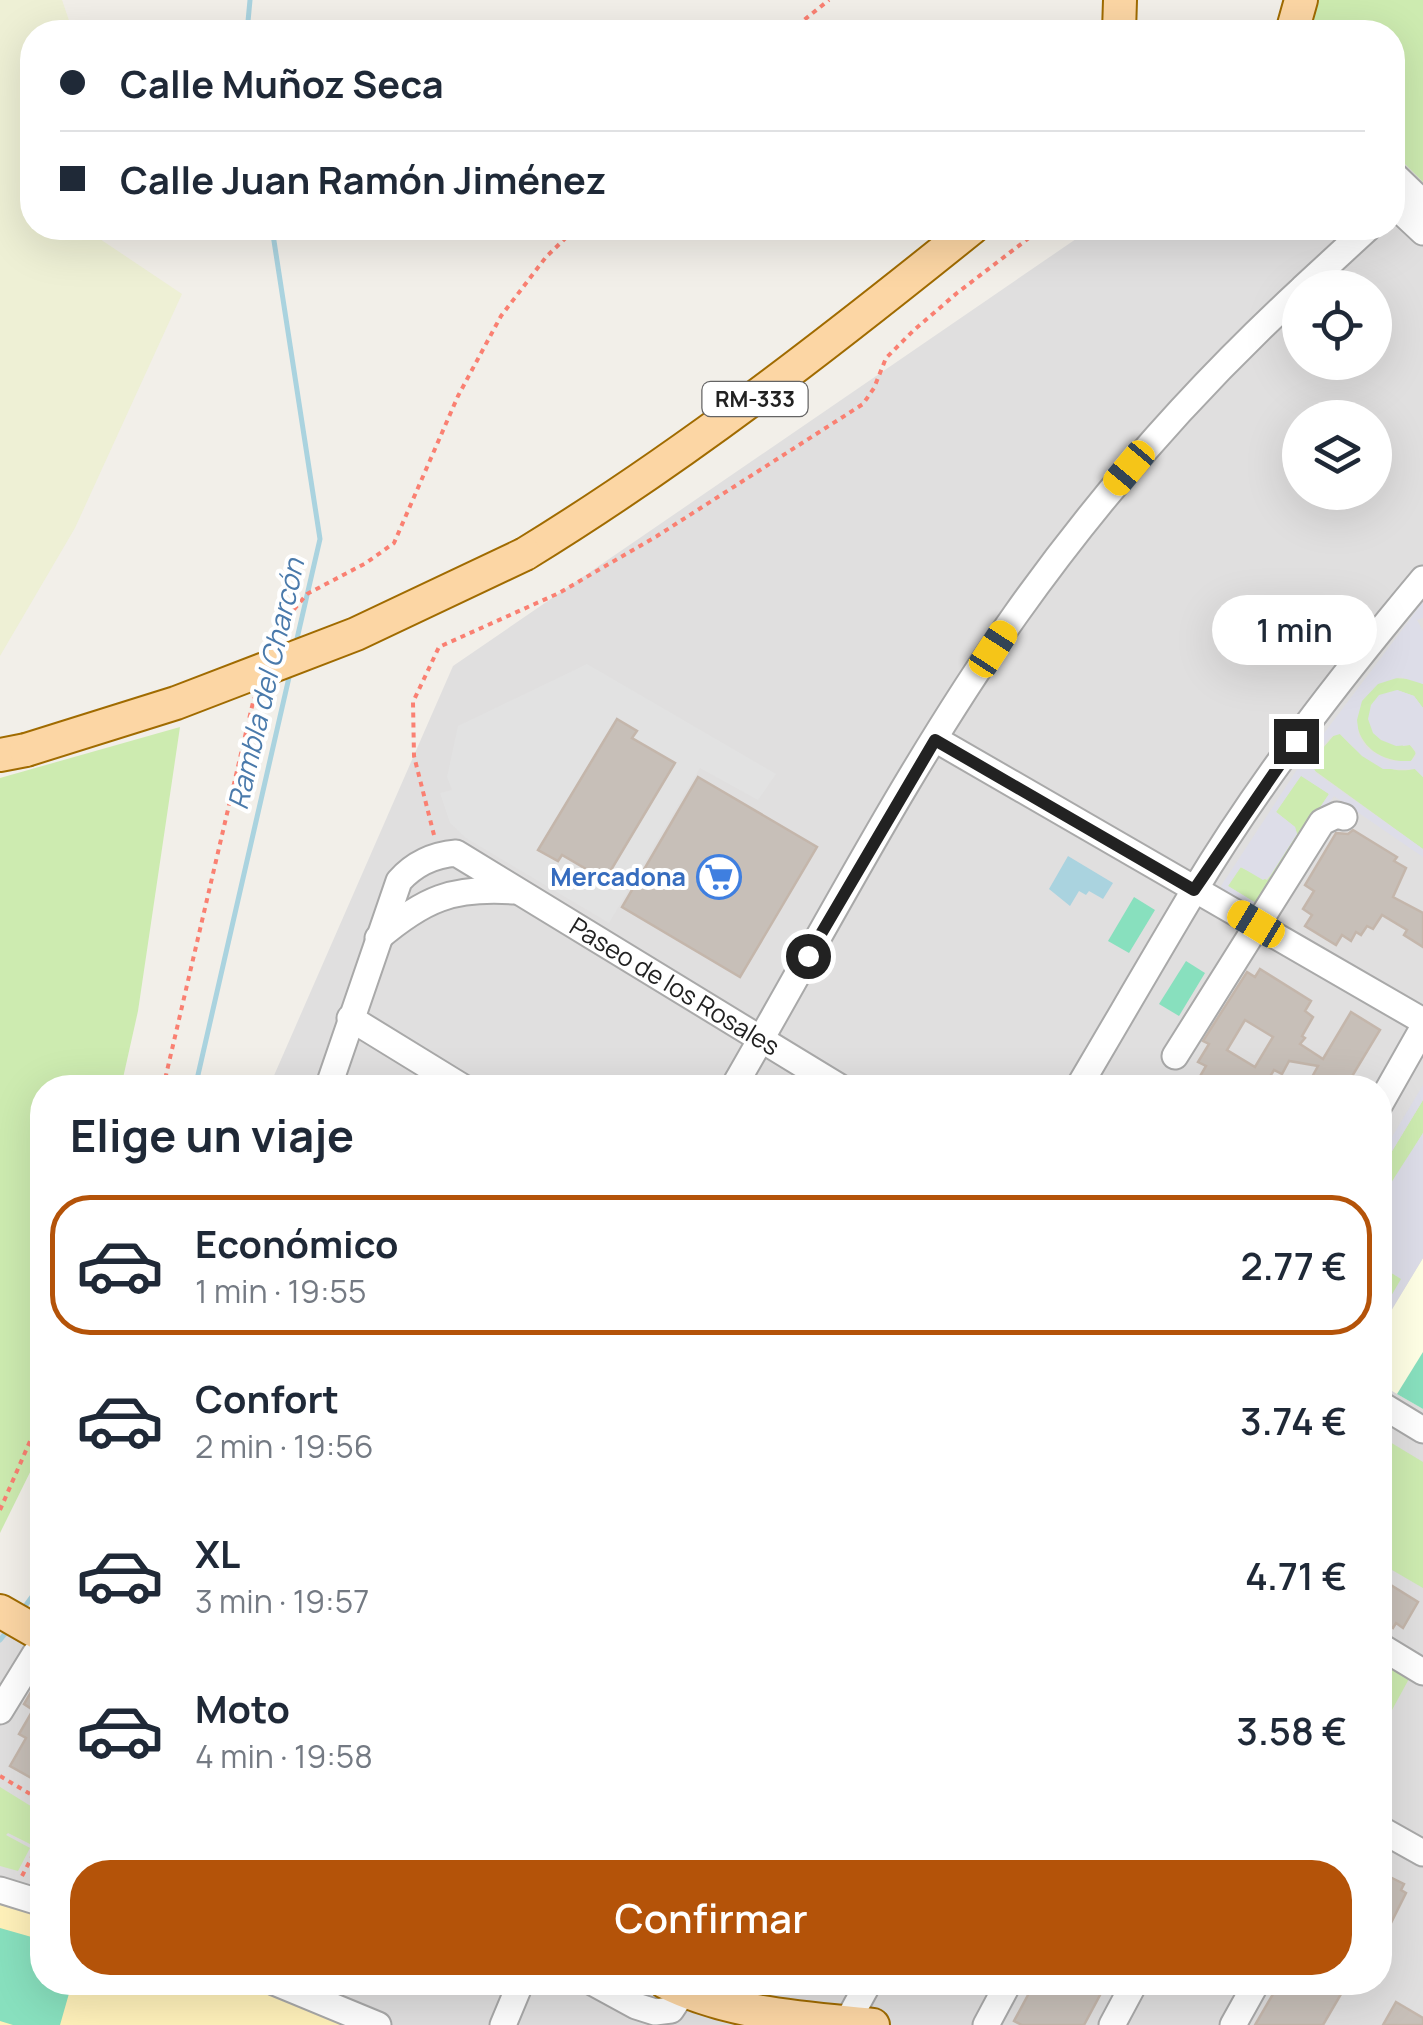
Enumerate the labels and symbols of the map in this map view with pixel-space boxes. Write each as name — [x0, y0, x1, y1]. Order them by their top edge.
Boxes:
road number: RM-333 — [702, 382, 808, 416]
car — [1098, 435, 1160, 501]
water label: Rambla del Charcón — [218, 553, 313, 813]
callout: 1 min — [1214, 596, 1378, 666]
car — [964, 616, 1022, 682]
route end — [1274, 719, 1319, 764]
supermarket icon: Mercadona — [696, 854, 742, 900]
place label: Mercadona — [550, 859, 686, 894]
car — [1223, 896, 1289, 952]
street label: Paseo de los Rosales — [563, 908, 786, 1064]
route start — [786, 934, 831, 979]

